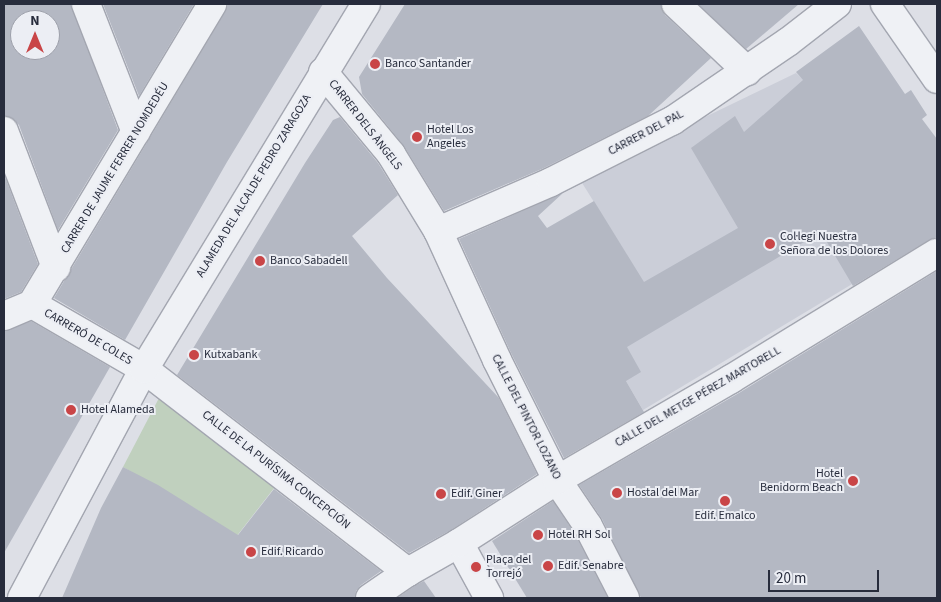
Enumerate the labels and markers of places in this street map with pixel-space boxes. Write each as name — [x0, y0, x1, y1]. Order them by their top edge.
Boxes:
place label: Banco Santander — [385, 57, 471, 71]
marker: Banco Santander — [369, 58, 381, 70]
place label: Hotel Los Angeles — [427, 123, 474, 151]
marker: Hotel Los Angeles — [411, 131, 423, 143]
place label: Col·legi Nuestra Señora de los Dolores — [780, 230, 888, 258]
marker: Col·legi Nuestra Señora de los Dolores — [764, 238, 776, 250]
place label: Banco Sabadell — [270, 254, 347, 268]
marker: Banco Sabadell — [254, 255, 266, 267]
place label: Kutxabank — [204, 348, 257, 362]
marker: Kutxabank — [188, 349, 200, 361]
place label: Hotel Alameda — [81, 403, 155, 417]
marker: Hotel Alameda — [65, 404, 77, 416]
place label: Hotel Benidorm Beach — [760, 467, 843, 495]
marker: Hotel Benidorm Beach — [847, 475, 859, 487]
place label: Hostal del Mar — [627, 486, 698, 500]
place label: Edif. Giner — [451, 487, 502, 501]
marker: Hostal del Mar — [611, 487, 623, 499]
marker: Edif. Giner — [435, 488, 447, 500]
marker: Edif. Emalco — [719, 495, 731, 507]
place label: Edif. Emalco — [694, 509, 756, 523]
place label: Hotel RH Sol — [548, 528, 610, 542]
marker: Hotel RH Sol — [532, 529, 544, 541]
place label: Edif. Ricardo — [261, 545, 323, 559]
marker: Edif. Ricardo — [245, 546, 257, 558]
place label: Plaça del Torrejó — [486, 553, 531, 581]
place label: Edif. Senabre — [558, 559, 624, 573]
marker: Edif. Senabre — [542, 560, 554, 572]
marker: Plaça del Torrejó — [470, 561, 482, 573]

